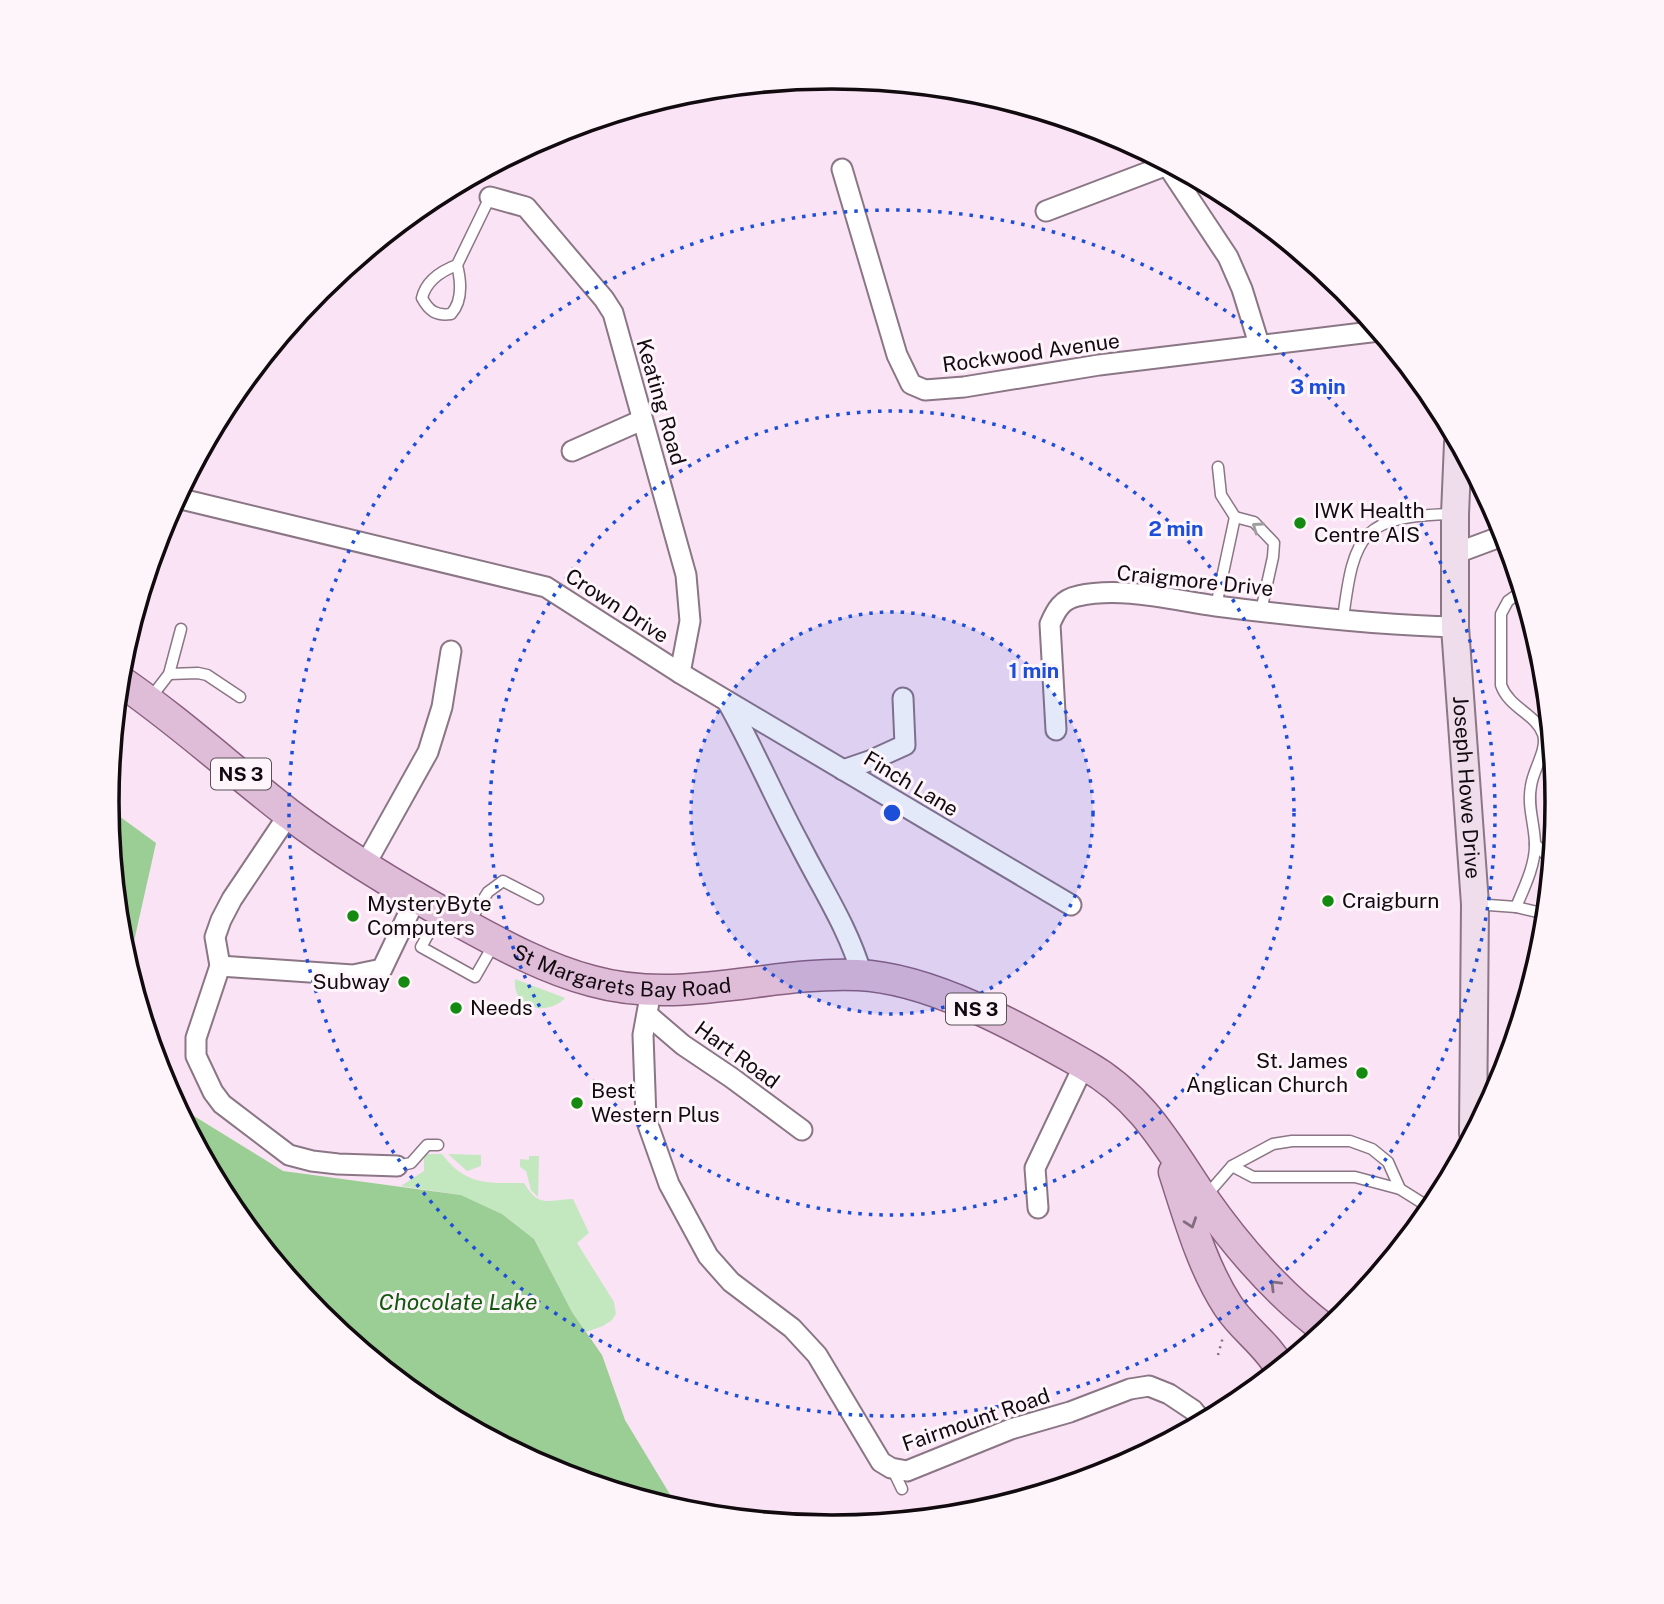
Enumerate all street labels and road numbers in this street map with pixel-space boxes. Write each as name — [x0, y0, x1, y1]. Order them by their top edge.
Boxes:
street label: Rockwood Avenue — [941, 328, 1121, 377]
street label: Keating Road — [632, 336, 691, 468]
street label: Craigmore Drive — [1116, 560, 1275, 601]
street label: Crown Drive — [561, 563, 674, 648]
street label: Joseph Howe Drive — [1448, 695, 1486, 880]
street label: Finch Lane — [859, 746, 963, 822]
road number: NS 3 — [211, 758, 271, 790]
street label: St Margarets Bay Road — [509, 939, 733, 1002]
road number: NS 3 — [946, 993, 1006, 1024]
street label: Hart Road — [690, 1016, 785, 1094]
street label: Fairmount Road — [899, 1383, 1053, 1456]

